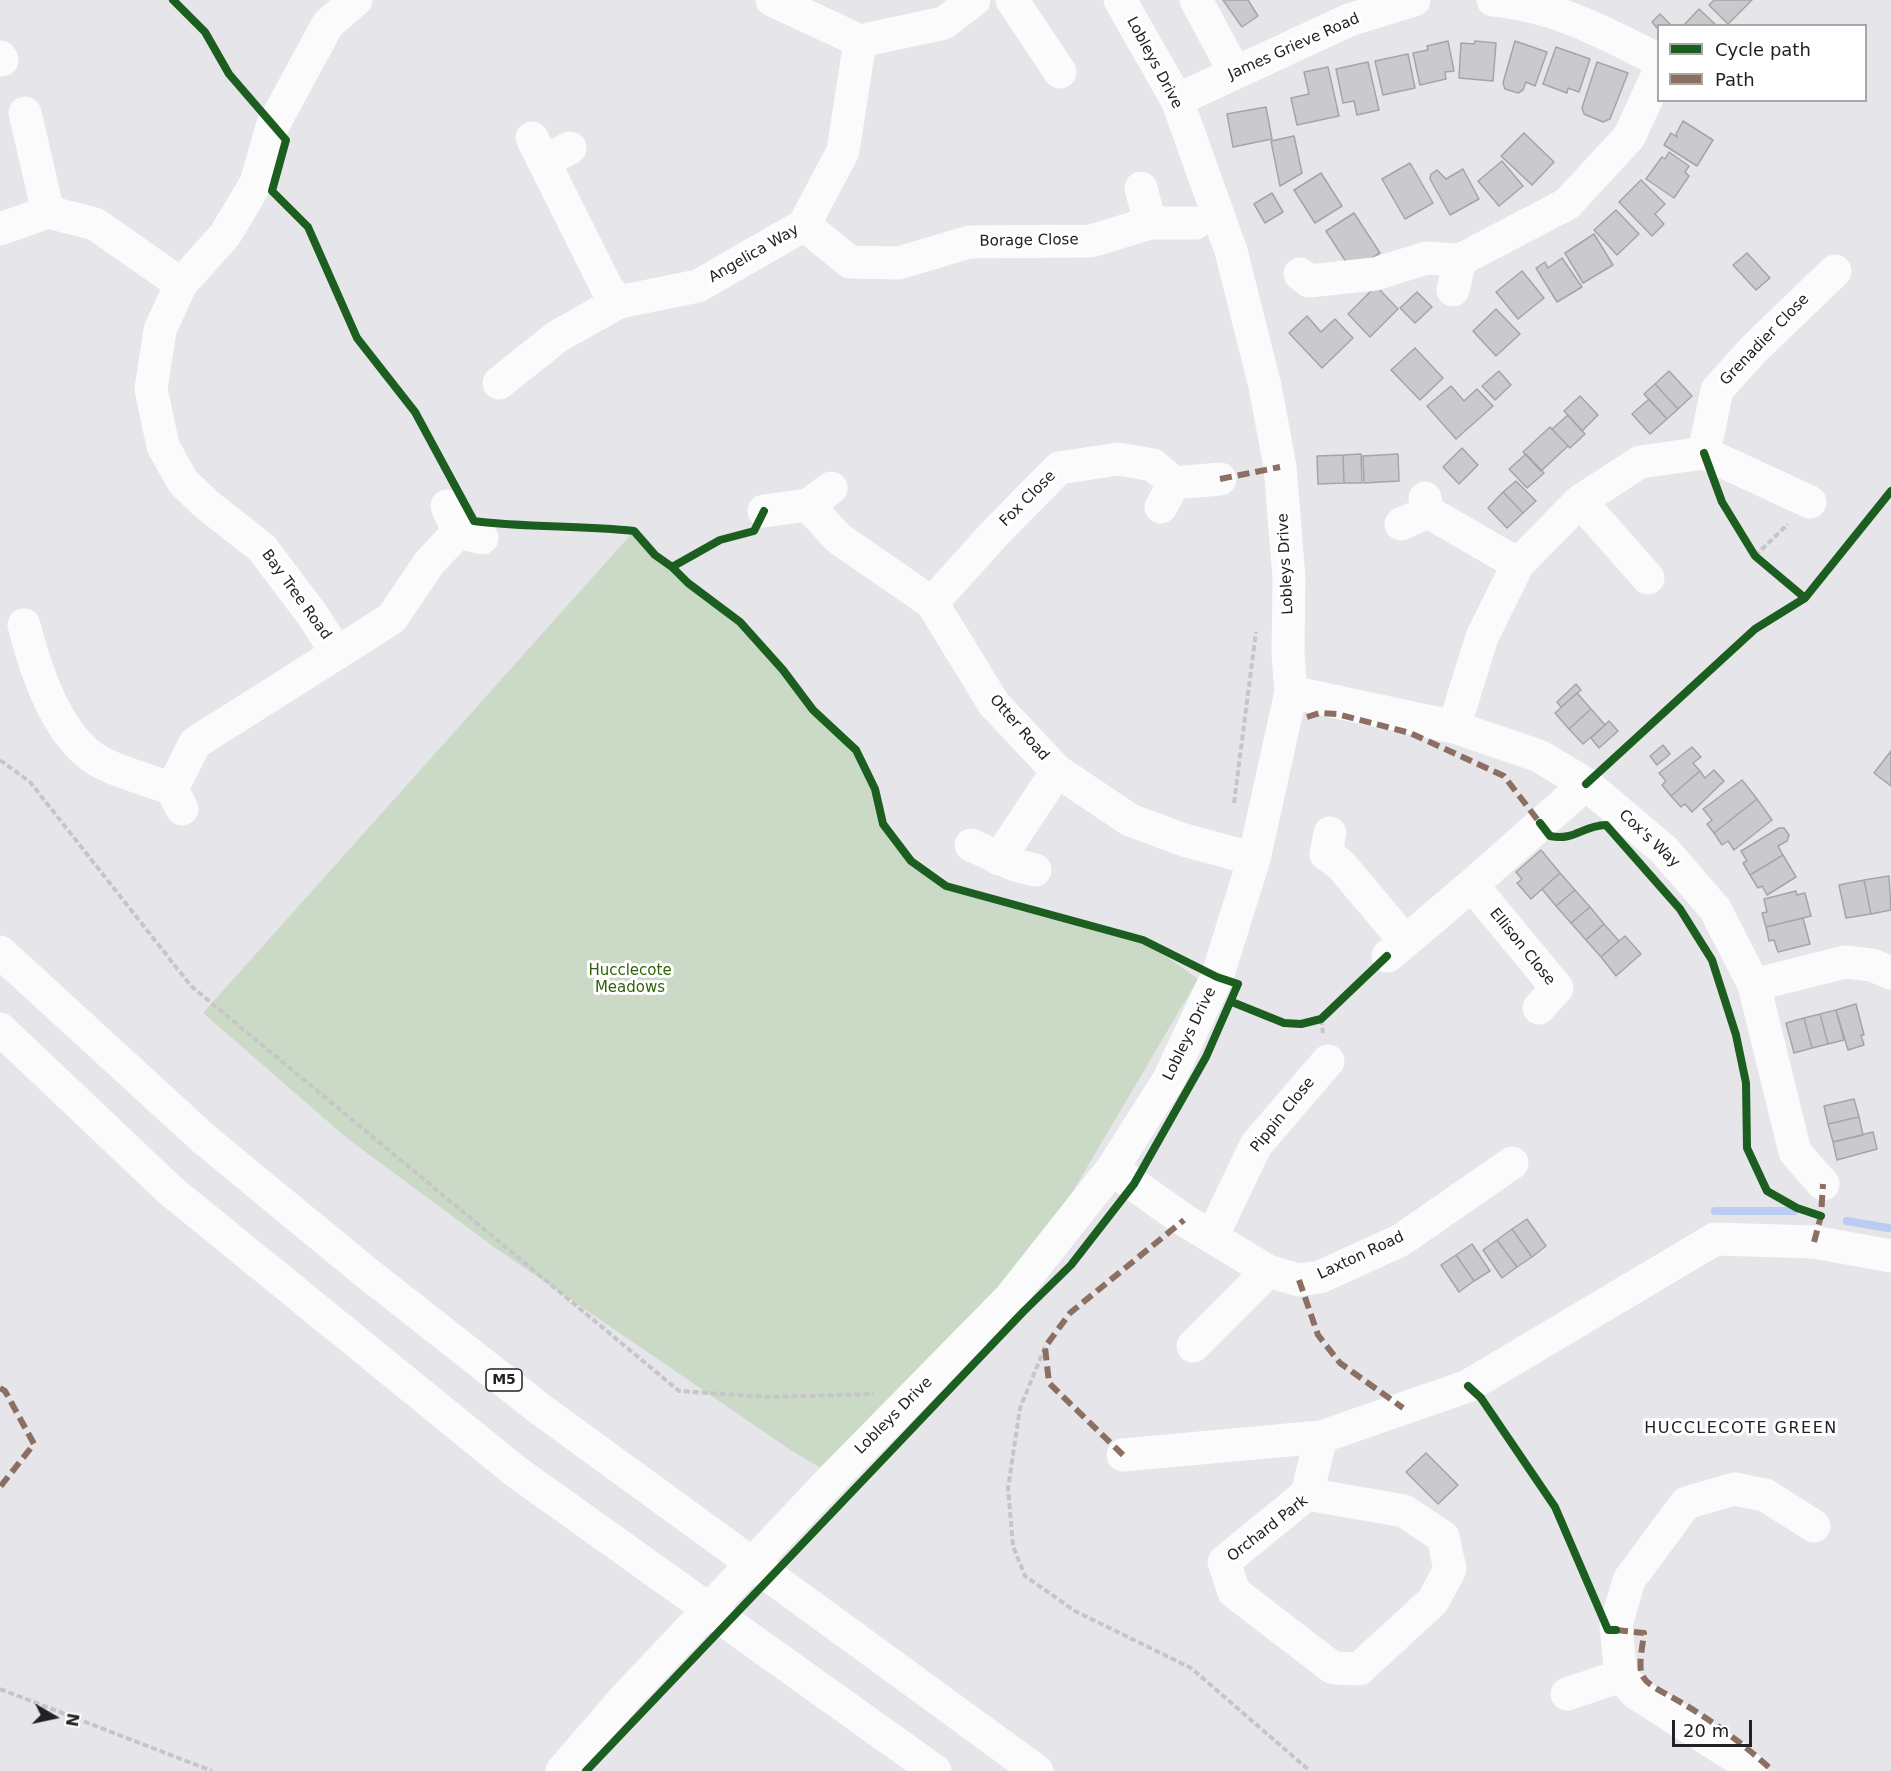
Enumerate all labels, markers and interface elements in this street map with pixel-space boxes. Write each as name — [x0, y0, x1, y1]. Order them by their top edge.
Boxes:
street label: James Grieve Road — [1226, 10, 1362, 84]
street label: Lobleys Drive — [1122, 14, 1186, 112]
legend — [1657, 24, 1867, 102]
text: Cycle path — [1715, 39, 1811, 60]
text: Path — [1715, 69, 1755, 90]
street label: Angelica Way — [706, 221, 802, 287]
street label: Borage Close — [979, 231, 1079, 251]
street label: Grenadier Close — [1717, 291, 1813, 389]
street label: Fox Close — [996, 467, 1060, 531]
street label: Lobleys Drive — [1274, 513, 1298, 615]
street label: Bay Tree Road — [257, 547, 335, 643]
street label: Otter Road — [986, 691, 1052, 765]
street label: Cox's Way — [1615, 806, 1683, 872]
street label: Ellison Close — [1485, 905, 1559, 989]
park label: Hucclecote Meadows — [588, 962, 672, 997]
street label: Lobleys Drive — [1160, 984, 1220, 1084]
street label: Pippin Close — [1247, 1074, 1319, 1156]
street label: Laxton Road — [1315, 1228, 1407, 1284]
road number: M5 — [486, 1369, 522, 1391]
street label: Lobleys Drive — [852, 1374, 936, 1458]
district label: HUCCLECOTE GREEN — [1644, 1419, 1838, 1439]
street label: Orchard Park — [1224, 1492, 1312, 1566]
north arrow — [24, 1687, 84, 1747]
scale bar — [1675, 1708, 1754, 1746]
text: N — [62, 1712, 83, 1728]
text: 20 m — [1683, 1720, 1729, 1741]

